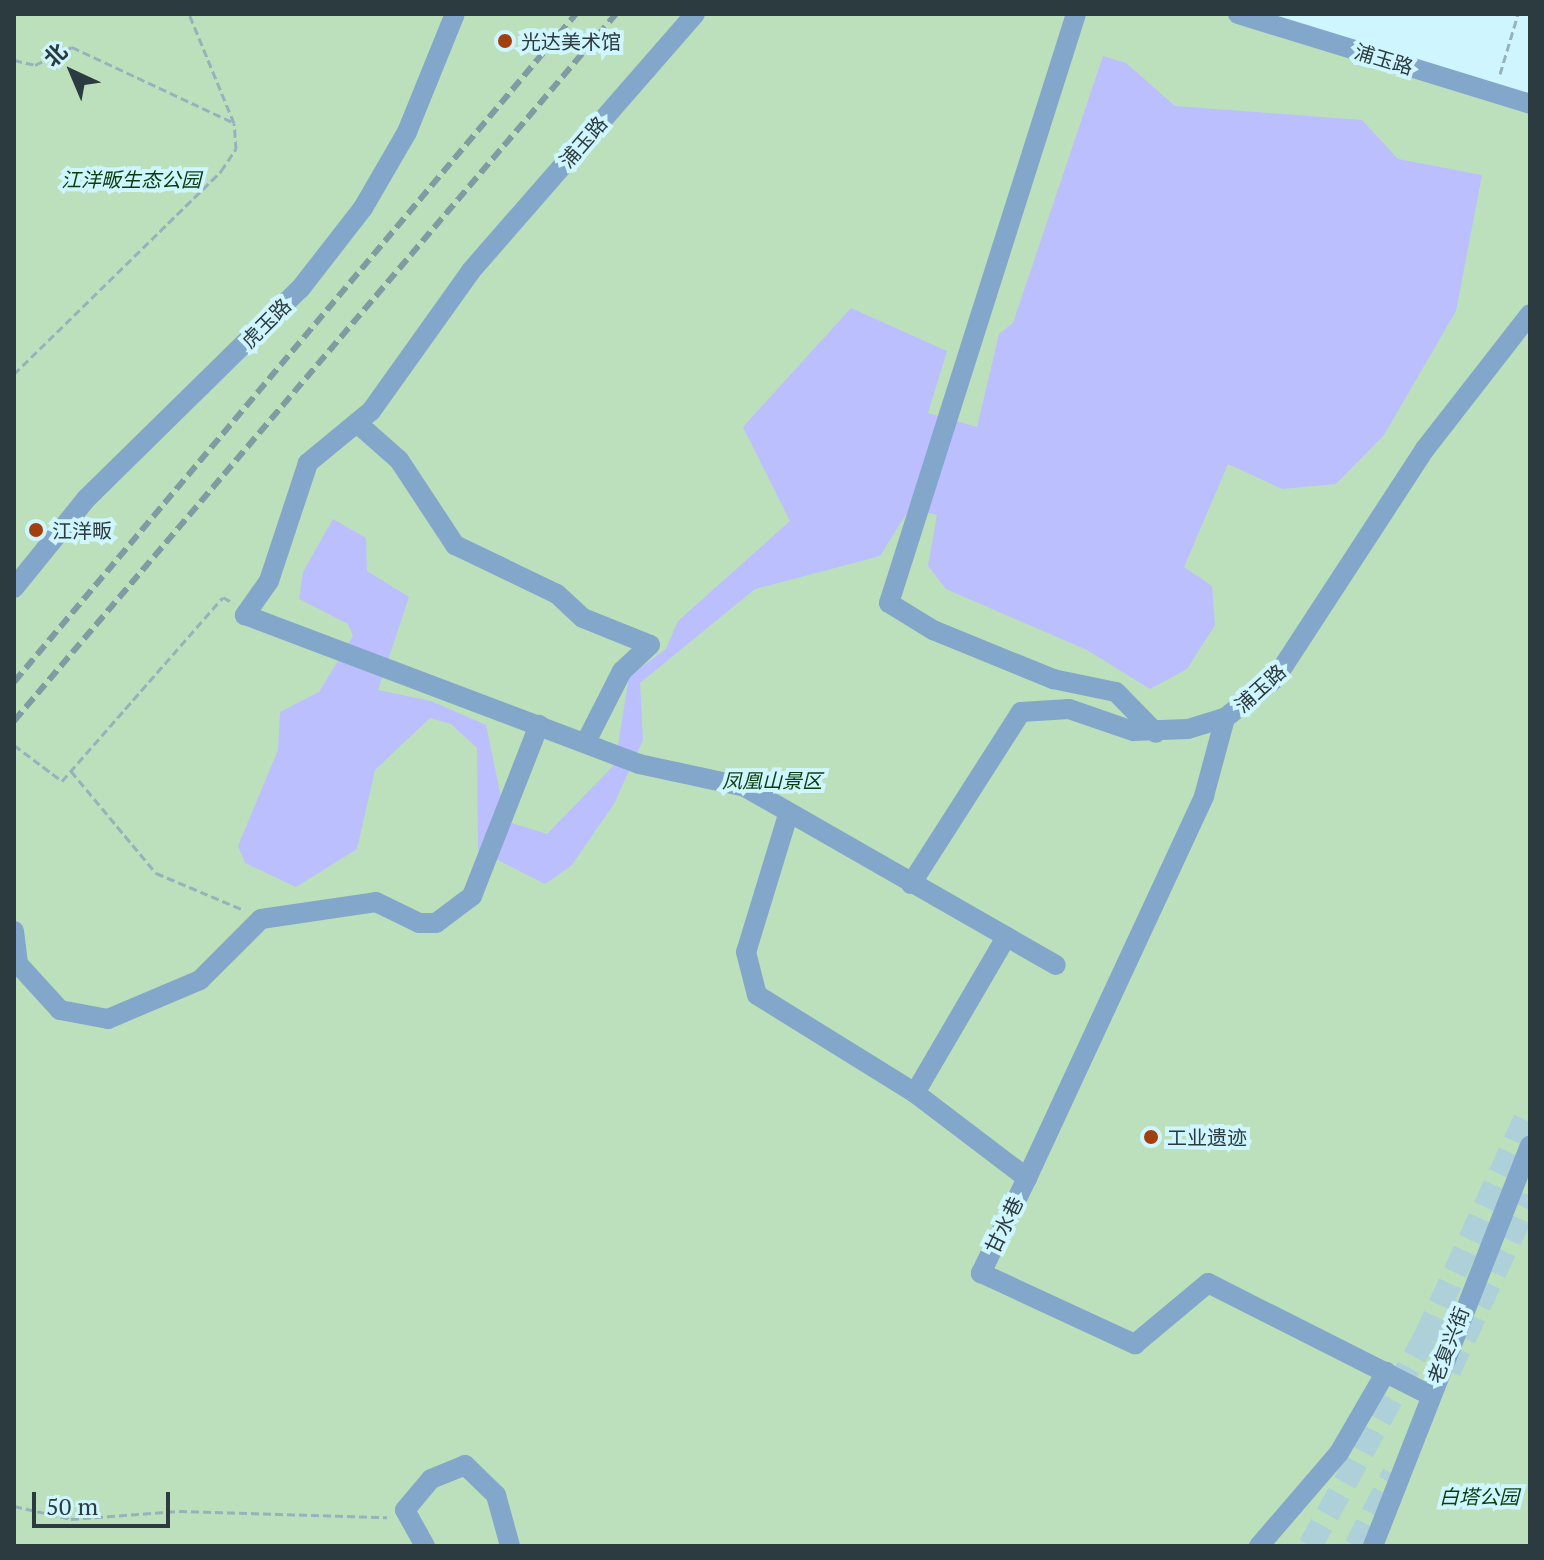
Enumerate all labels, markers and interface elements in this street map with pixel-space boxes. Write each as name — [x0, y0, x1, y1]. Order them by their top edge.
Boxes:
place label: 光达美术馆 — [521, 29, 621, 53]
north arrow — [32, 32, 112, 112]
marker: 光达美术馆 — [496, 32, 514, 50]
text: 北 — [37, 36, 73, 72]
street label: 浦玉路 — [1352, 39, 1416, 79]
street label: 浦玉路 — [554, 111, 612, 173]
park label: 江洋畈生态公园 — [61, 167, 201, 191]
street label: 虎玉路 — [236, 293, 296, 353]
place label: 江洋畈 — [52, 518, 112, 542]
marker: 江洋畈 — [27, 521, 45, 539]
street label: 浦玉路 — [1230, 659, 1290, 717]
park label: 凤凰山景区 — [722, 768, 822, 792]
place label: 工业遗迹 — [1167, 1125, 1247, 1149]
marker: 工业遗迹 — [1142, 1128, 1160, 1146]
street label: 甘水巷 — [980, 1193, 1028, 1257]
street label: 老复兴街 — [1422, 1303, 1474, 1387]
scale bar — [36, 1476, 174, 1526]
park label: 白塔公园 — [1439, 1484, 1519, 1508]
text: 50 m — [46, 1490, 98, 1522]

